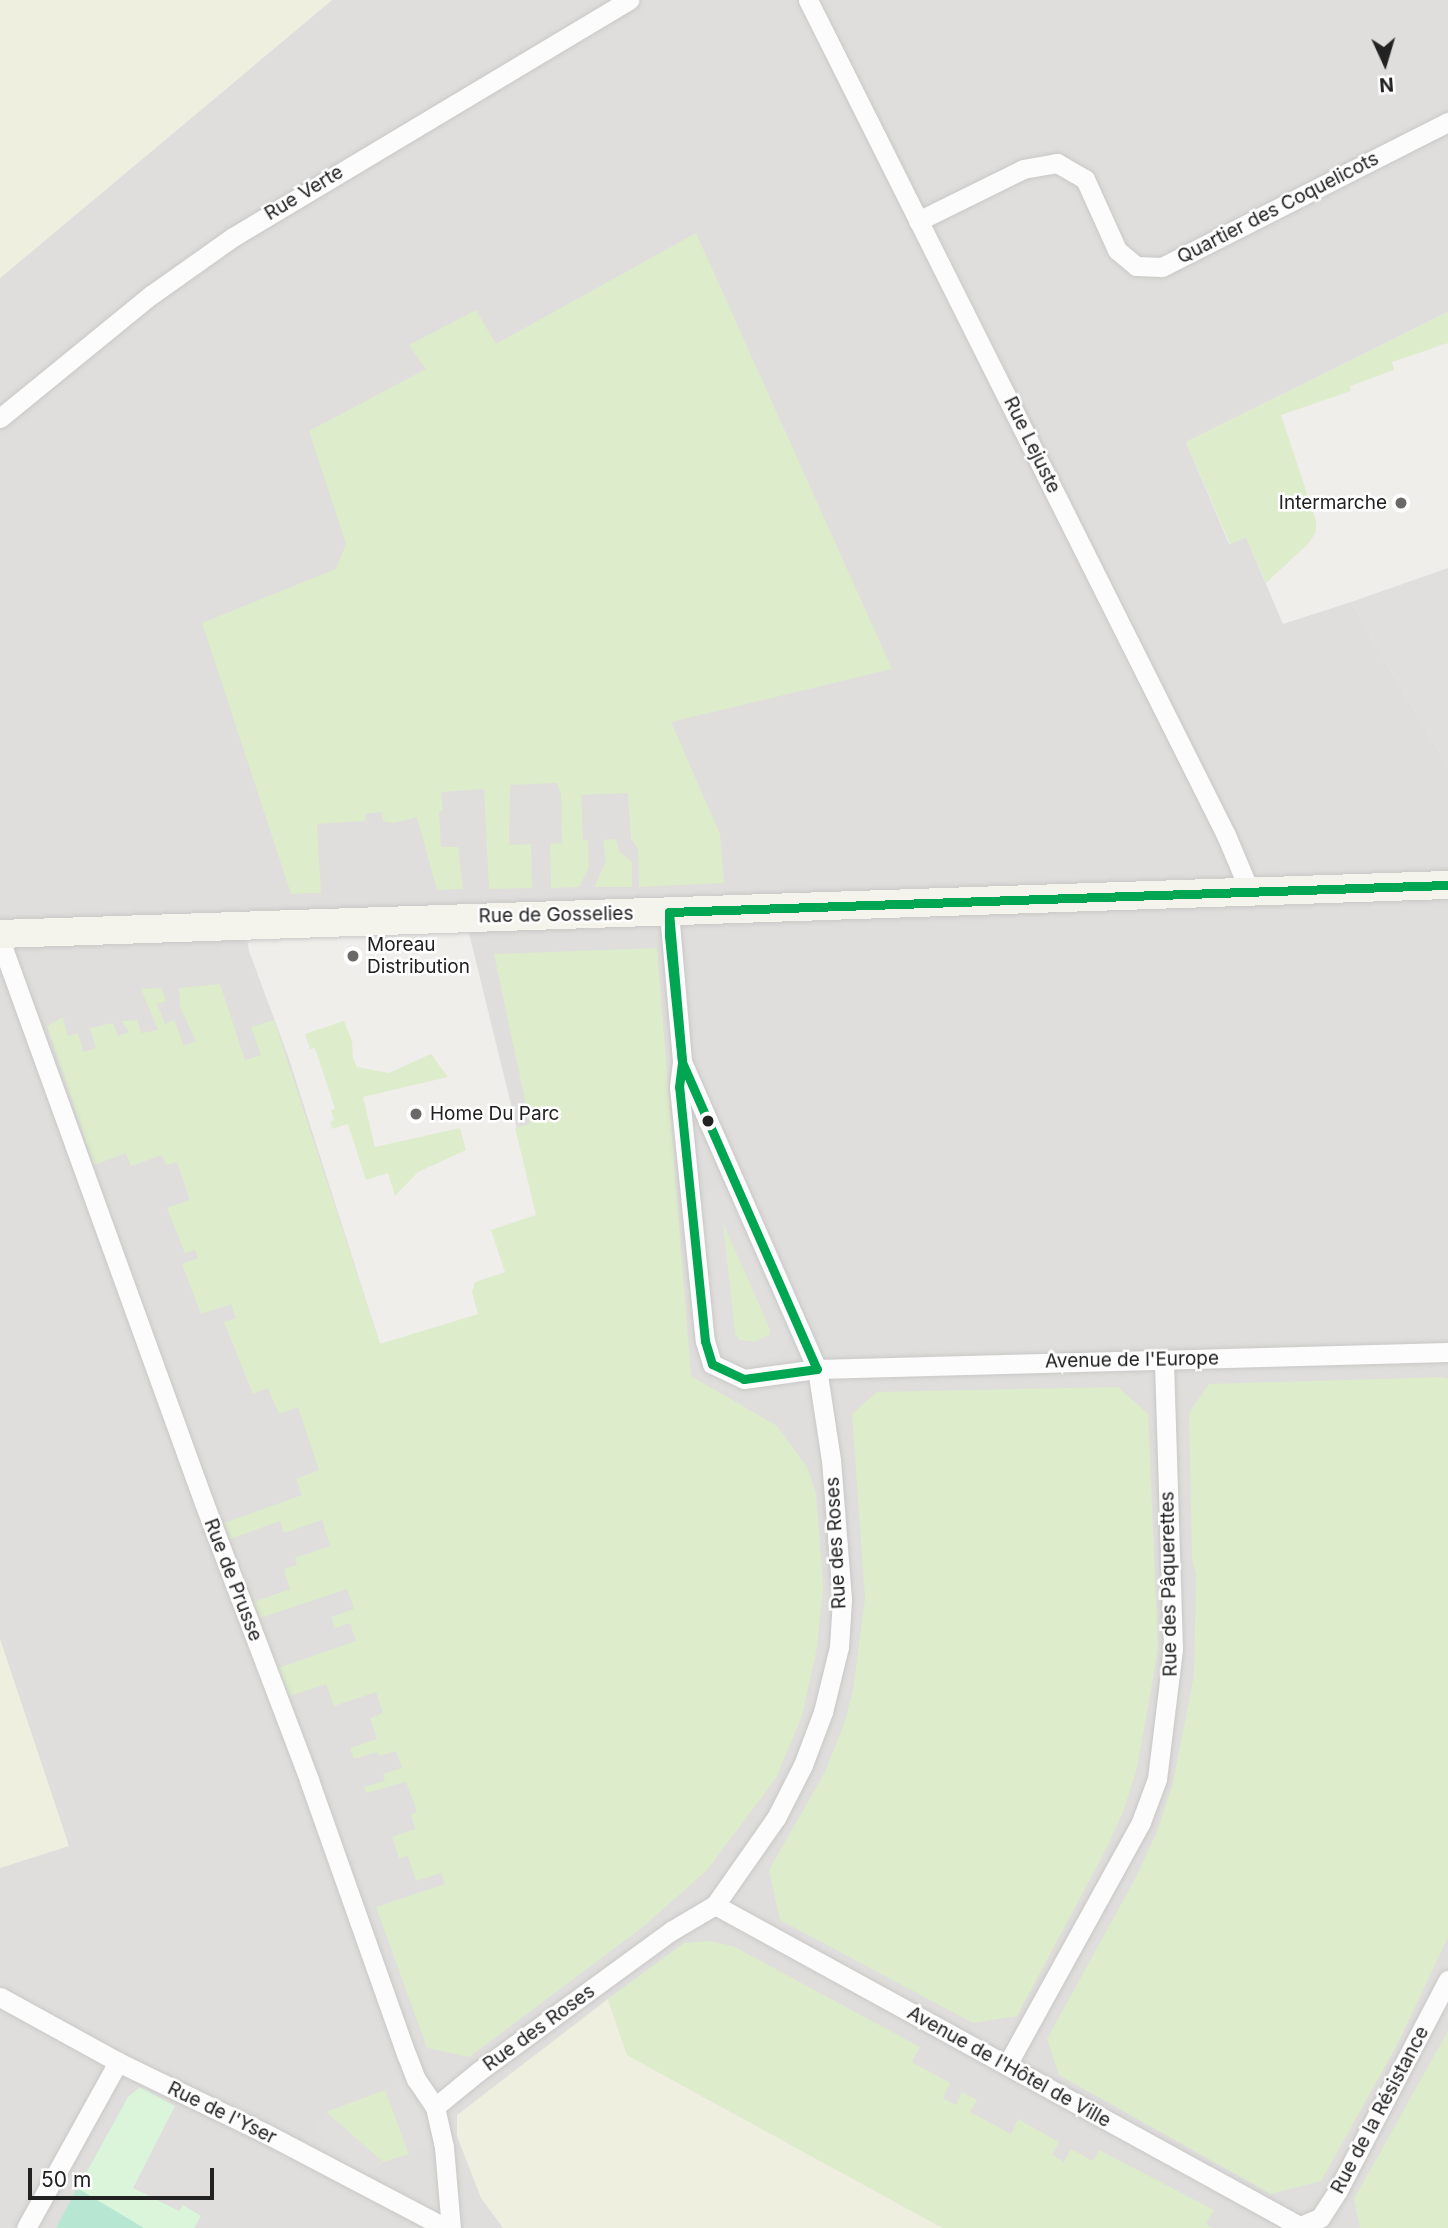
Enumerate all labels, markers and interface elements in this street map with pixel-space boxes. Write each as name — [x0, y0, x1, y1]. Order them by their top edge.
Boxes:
north arrow — [1350, 28, 1420, 98]
text: N — [1378, 72, 1395, 96]
street label: Quartier des Coquelicots — [1173, 147, 1383, 269]
street label: Rue Verte — [261, 161, 347, 225]
street label: Rue Lejuste — [999, 393, 1065, 497]
place label: Intermarche — [1279, 492, 1387, 514]
marker: Intermarche — [1393, 495, 1409, 511]
street label: Rue de Gosselies — [478, 902, 634, 928]
place label: Moreau Distribution — [367, 934, 470, 978]
marker: Moreau Distribution — [345, 948, 361, 964]
place label: Home Du Parc — [430, 1103, 559, 1125]
marker: Home Du Parc — [408, 1106, 424, 1122]
unlabelled marker — [701, 1114, 715, 1128]
street label: Avenue de l'Europe — [1045, 1347, 1219, 1373]
street label: Rue des Roses — [821, 1476, 851, 1610]
street label: Rue des Pâquerettes — [1156, 1491, 1182, 1677]
street label: Rue de Prusse — [199, 1515, 267, 1645]
street label: Rue des Roses — [479, 1980, 599, 2076]
street label: Avenue de l'Hôtel de Ville — [903, 2002, 1115, 2132]
street label: Rue de la Résistance — [1326, 2022, 1434, 2198]
street label: Rue de l'Yser — [164, 2077, 280, 2149]
scale bar — [32, 2154, 217, 2198]
text: 50 m — [41, 2167, 91, 2192]

